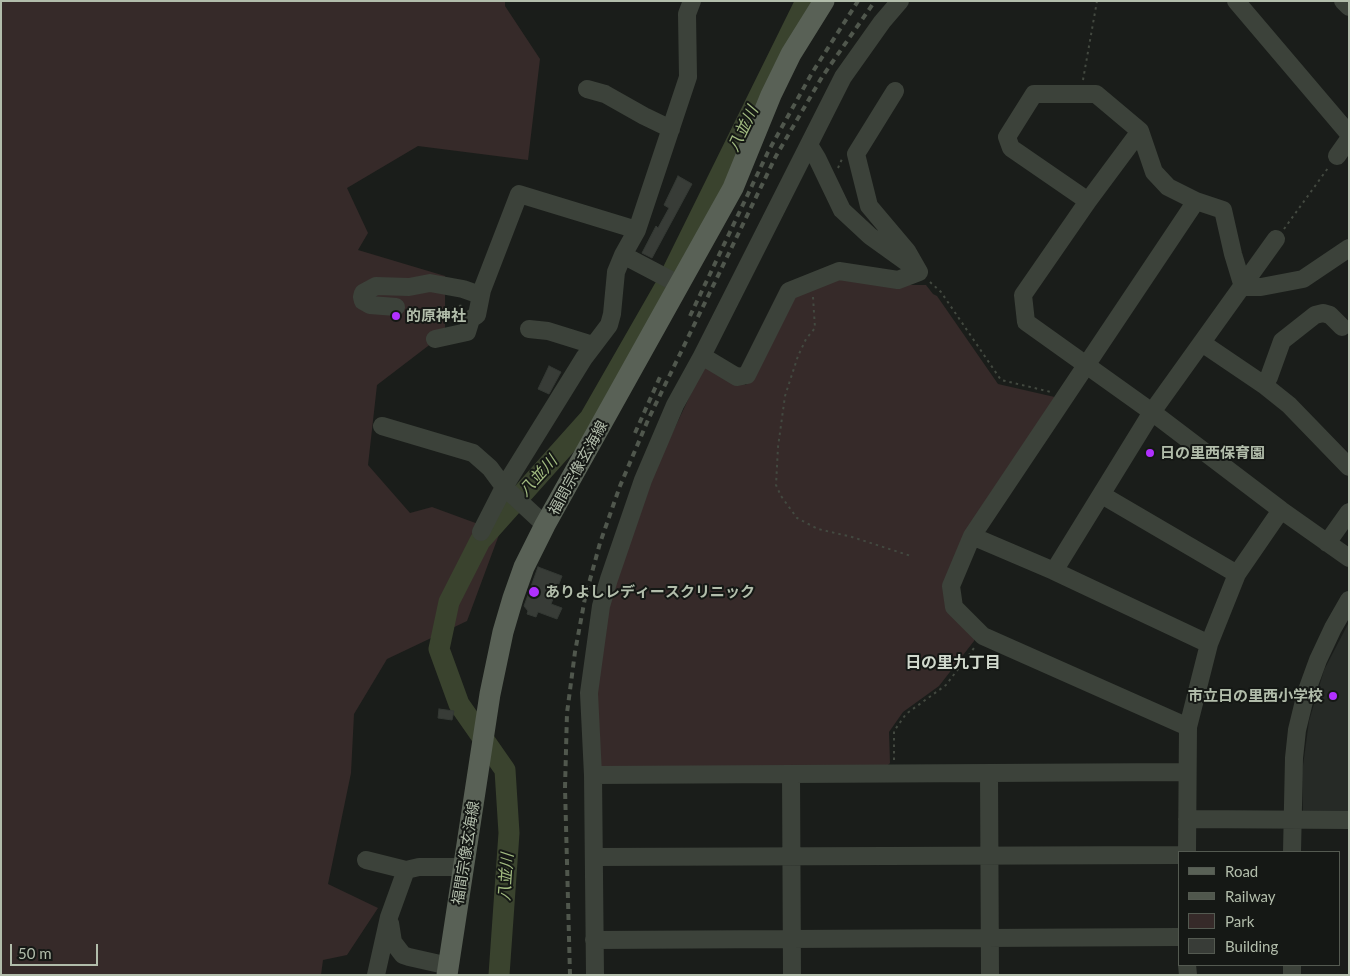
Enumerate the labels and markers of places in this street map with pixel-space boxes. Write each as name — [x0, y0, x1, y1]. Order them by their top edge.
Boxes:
place label: 的原神社 — [406, 307, 466, 325]
marker: 的原神社 — [390, 310, 402, 322]
place label: 日の里西保育園 — [1160, 444, 1265, 462]
marker: 日の里西保育園 — [1144, 447, 1156, 459]
place label: ありよしレディースクリニック — [545, 583, 755, 601]
marker: ありよしレディースクリニック — [527, 585, 541, 599]
place label: 市立日の里西小学校 — [1188, 687, 1323, 705]
marker: 市立日の里西小学校 — [1327, 690, 1339, 702]

